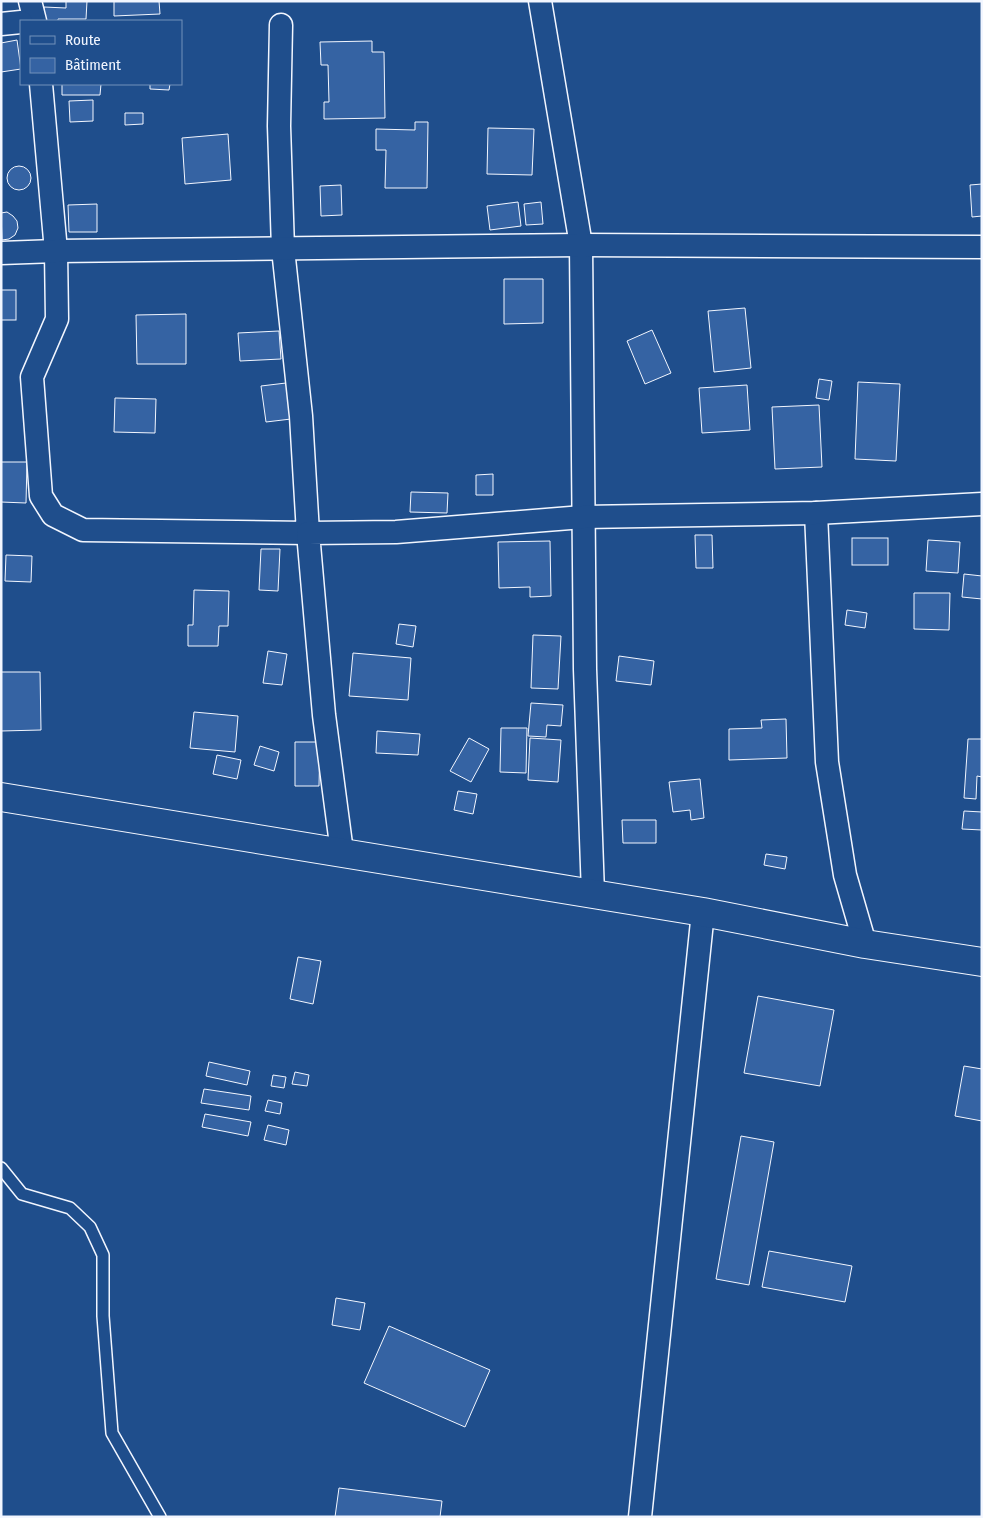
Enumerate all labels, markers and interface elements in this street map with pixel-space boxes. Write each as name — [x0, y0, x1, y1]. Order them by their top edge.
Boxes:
legend — [20, 20, 182, 85]
text: Route — [65, 31, 101, 49]
text: Bâtiment — [65, 56, 121, 74]

